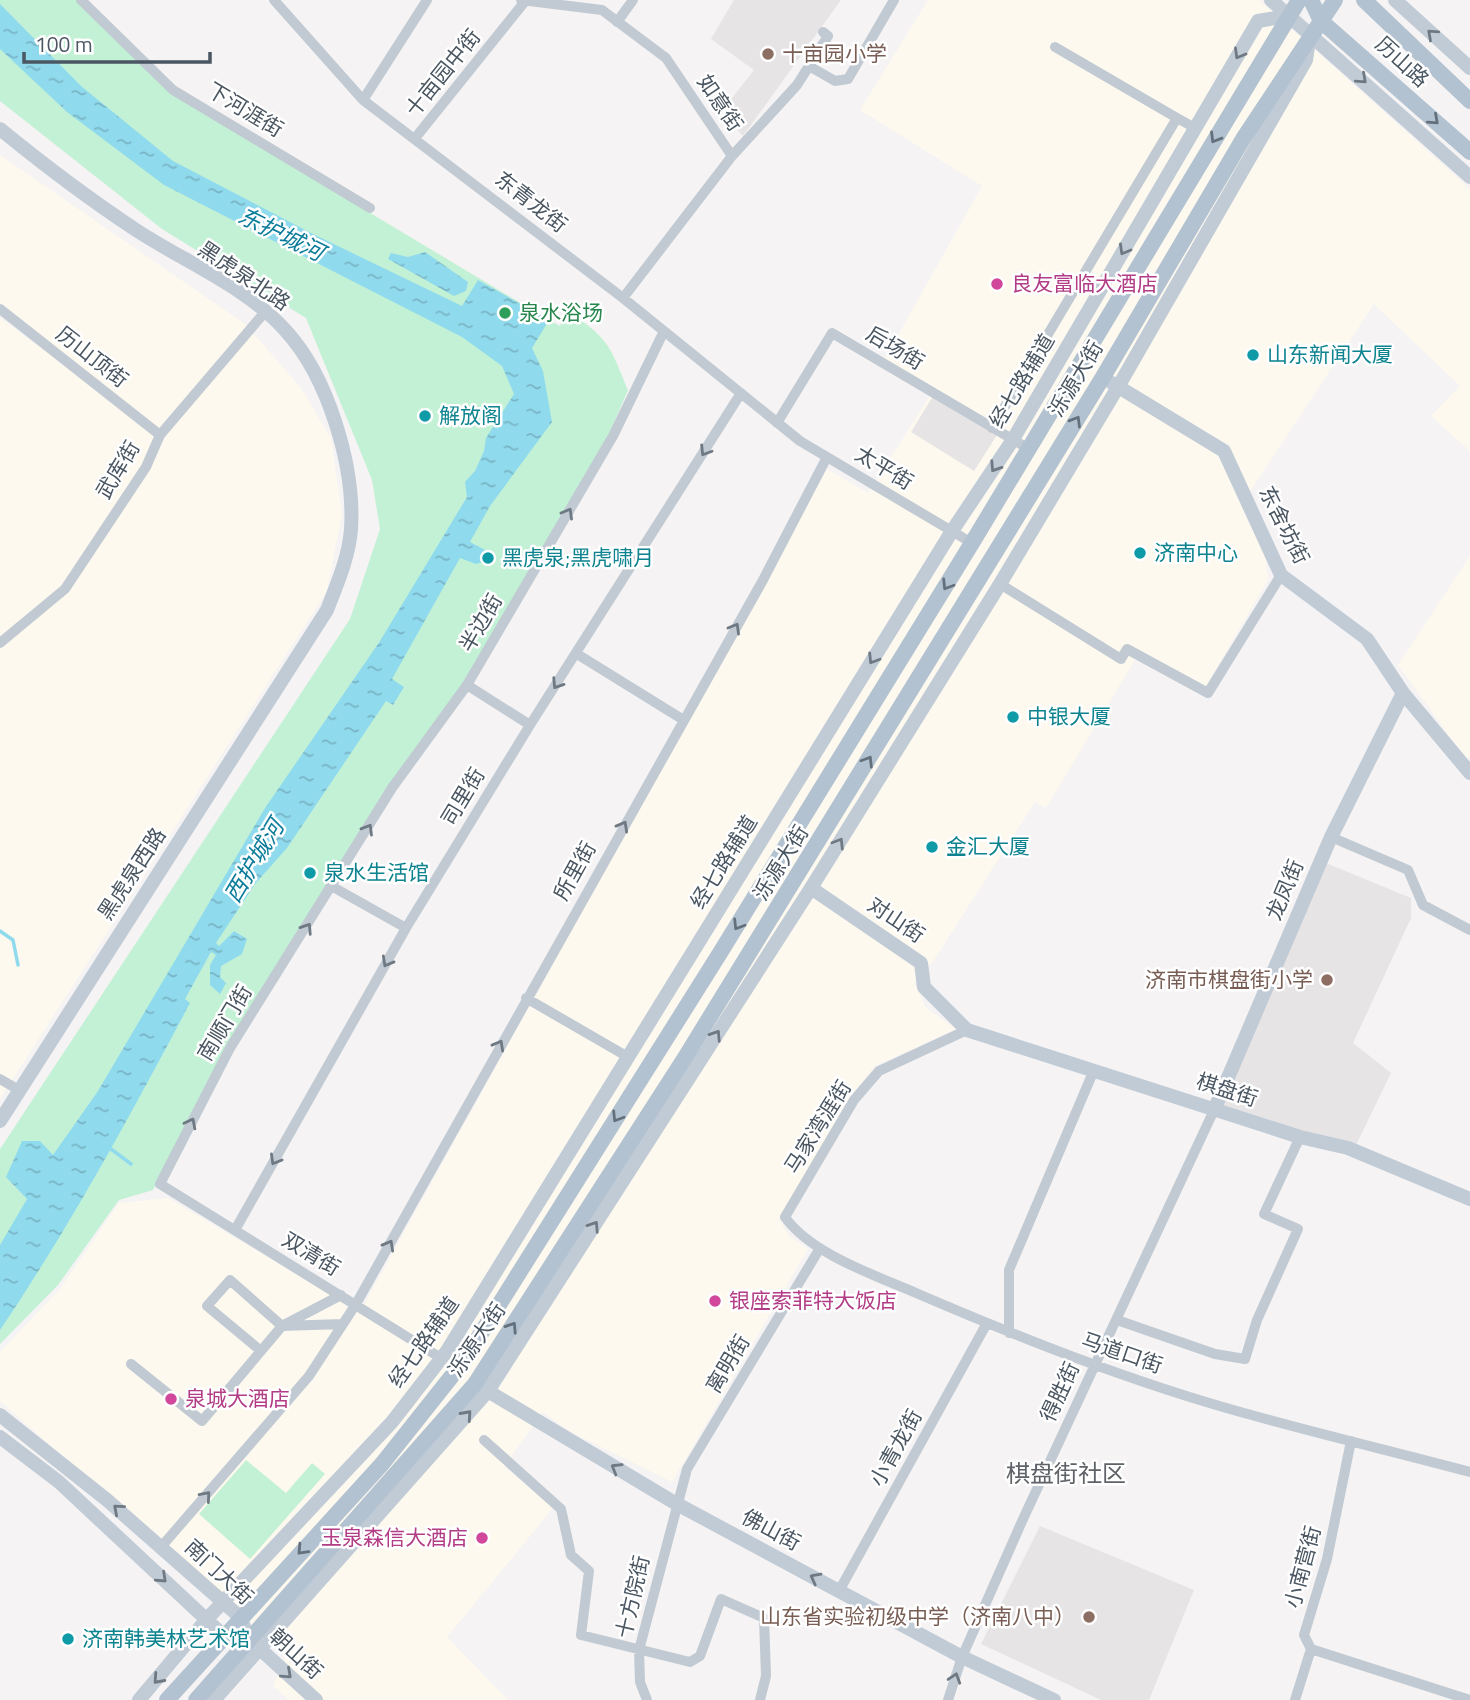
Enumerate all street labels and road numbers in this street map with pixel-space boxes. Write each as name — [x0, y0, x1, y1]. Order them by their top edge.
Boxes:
street label: 十亩园中街 — [397, 22, 488, 123]
street label: 历山路 — [1369, 28, 1437, 94]
street label: 如意街 — [690, 67, 752, 138]
street label: 下河涯街 — [201, 74, 290, 144]
street label: 东青龙街 — [489, 163, 575, 240]
street label: 黑虎泉北路 — [192, 233, 297, 318]
street label: 后场街 — [860, 317, 931, 377]
street label: 历山顶街 — [50, 318, 136, 395]
street label: 经七路辅道 — [980, 327, 1062, 434]
street label: 泺源大街 — [1040, 334, 1110, 423]
street label: 武库街 — [87, 434, 147, 505]
street label: 太平街 — [849, 437, 920, 497]
street label: 东舍坊街 — [1252, 480, 1318, 569]
street label: 半边街 — [451, 587, 510, 658]
street label: 司里街 — [432, 761, 492, 832]
street label: 经七路辅道 — [682, 808, 765, 914]
street label: 泺源大街 — [744, 818, 816, 907]
street label: 黑虎泉西路 — [89, 821, 173, 926]
street label: 所里街 — [545, 835, 603, 906]
street label: 龙凤街 — [1257, 854, 1311, 925]
street label: 对山街 — [861, 888, 932, 950]
street label: 南顺门街 — [189, 978, 259, 1067]
street label: 棋盘街 — [1192, 1064, 1262, 1114]
street label: 马家湾涯街 — [776, 1073, 859, 1179]
street label: 双清街 — [276, 1223, 347, 1283]
street label: 经七路辅道 — [380, 1289, 466, 1394]
street label: 泺源大街 — [439, 1296, 513, 1383]
street label: 马道口街 — [1077, 1323, 1167, 1381]
street label: 离明街 — [697, 1328, 757, 1399]
street label: 得胜街 — [1031, 1356, 1087, 1427]
street label: 小青龙街 — [861, 1403, 929, 1492]
street label: 佛山街 — [736, 1500, 807, 1558]
street label: 小南营街 — [1276, 1522, 1328, 1611]
street label: 南门大街 — [178, 1531, 261, 1612]
street label: 十方院街 — [607, 1552, 657, 1641]
street label: 朝山街 — [263, 1620, 331, 1686]

